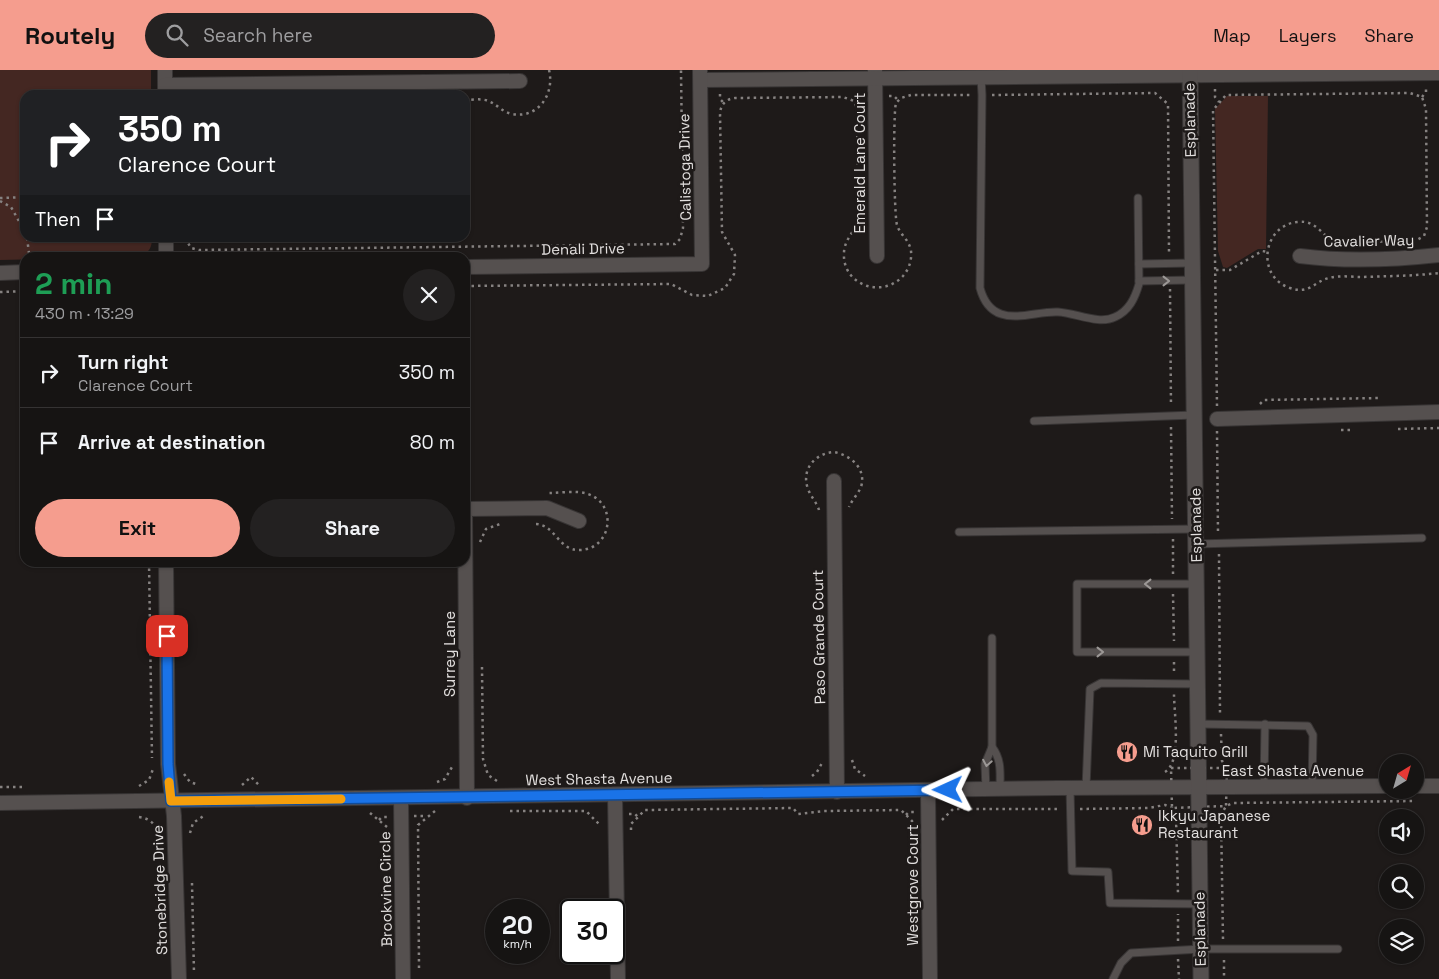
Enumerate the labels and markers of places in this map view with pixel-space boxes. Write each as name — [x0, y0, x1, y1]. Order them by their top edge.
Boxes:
pin — [146, 615, 188, 657]
restaurant icon: Mi Taquito Grill — [1115, 740, 1139, 764]
place label: Mi Taquito Grill — [1143, 742, 1248, 761]
place label: Ikkyu Japanese Restaurant — [1158, 806, 1270, 842]
restaurant icon: Ikkyu Japanese Restaurant — [1130, 813, 1154, 837]

